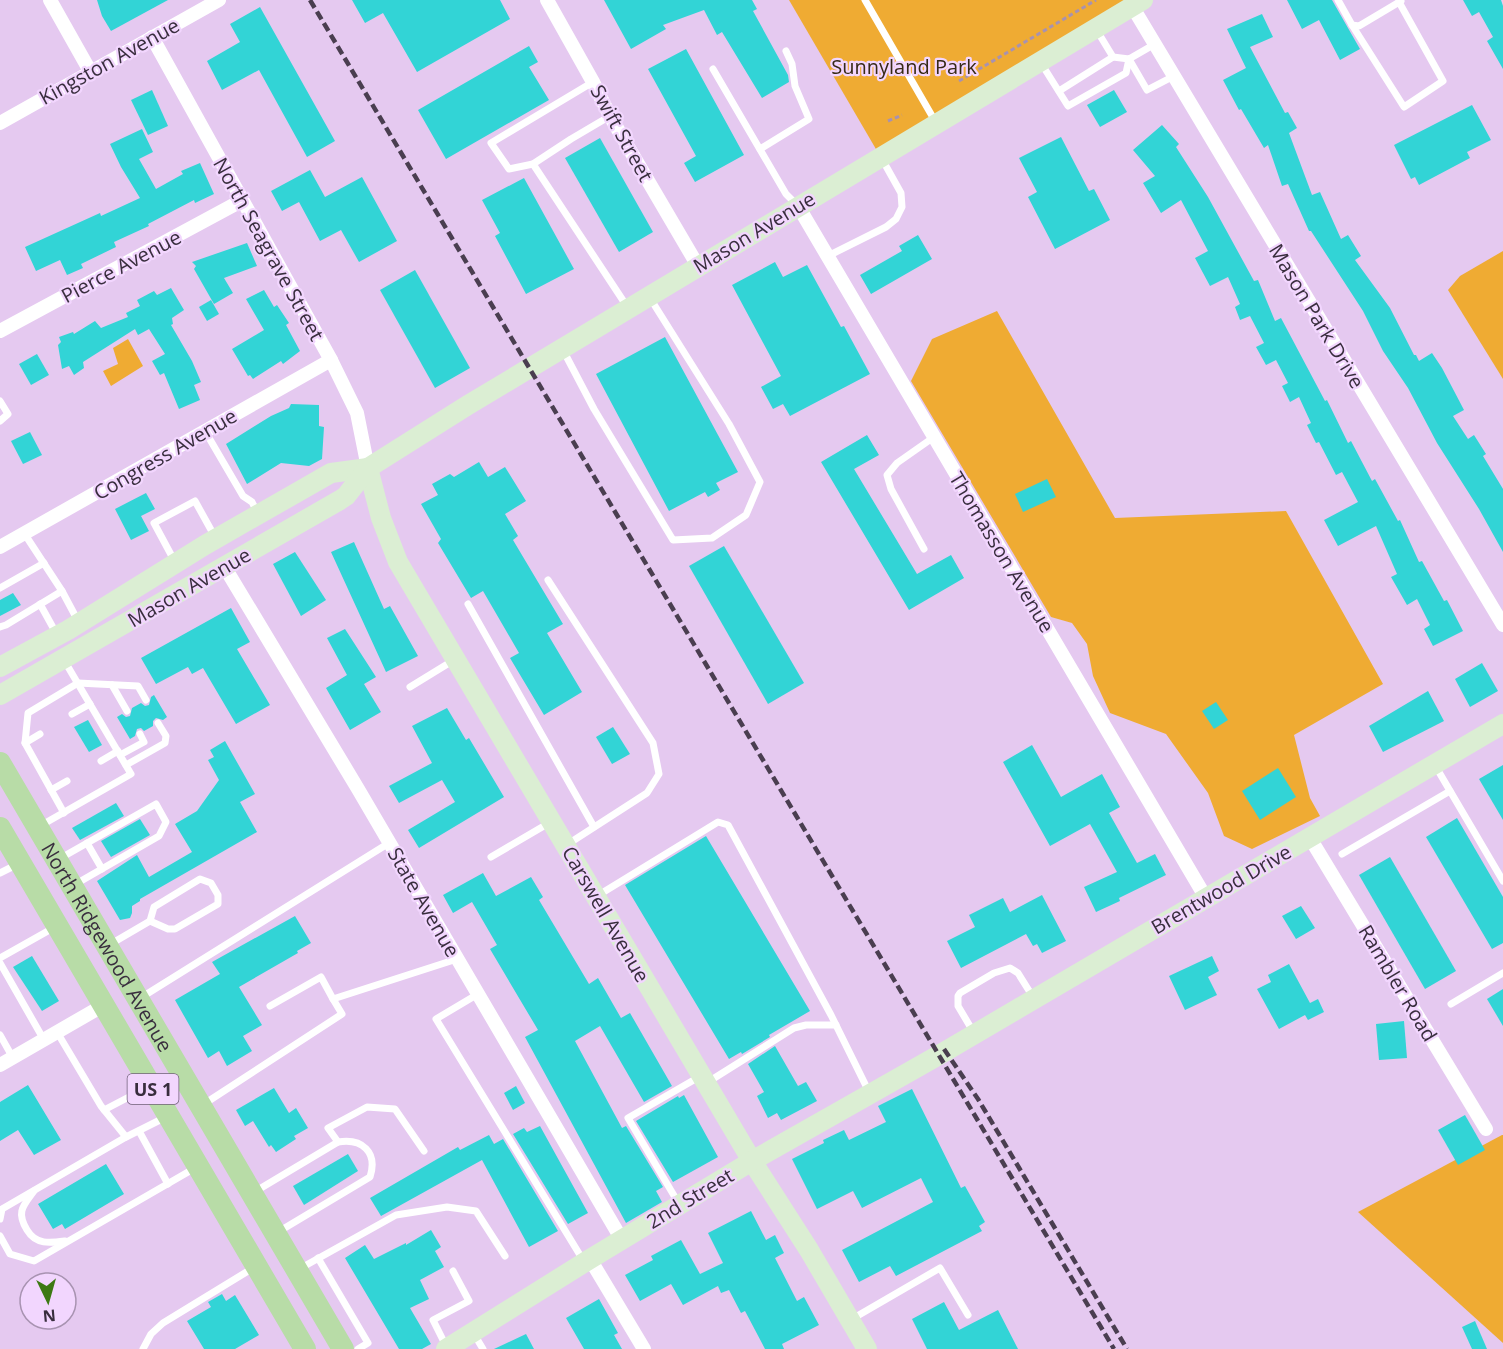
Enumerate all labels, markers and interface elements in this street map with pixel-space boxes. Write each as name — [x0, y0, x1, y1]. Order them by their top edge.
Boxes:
street label: Kingston Avenue — [34, 11, 184, 111]
park label: Sunnyland Park — [831, 53, 977, 80]
street label: Swift Street — [584, 80, 660, 186]
street label: North Seagrave Street — [207, 153, 331, 345]
street label: Mason Avenue — [688, 185, 820, 279]
street label: Pierce Avenue — [56, 223, 186, 309]
street label: Mason Park Drive — [1263, 239, 1371, 393]
street label: Congress Avenue — [89, 402, 241, 506]
street label: Thomasson Avenue — [943, 467, 1061, 637]
street label: Mason Avenue — [123, 541, 255, 633]
street label: North Ridgewood Avenue — [36, 837, 179, 1056]
street label: Brentwood Drive — [1146, 838, 1296, 940]
street label: Carswell Avenue — [556, 841, 656, 987]
street label: State Avenue — [382, 842, 466, 962]
street label: Rambler Road — [1353, 920, 1443, 1046]
road number: US 1 — [128, 1074, 178, 1104]
street label: 2nd Street — [641, 1161, 739, 1235]
north arrow — [18, 1271, 78, 1331]
text: N — [42, 1304, 57, 1327]

